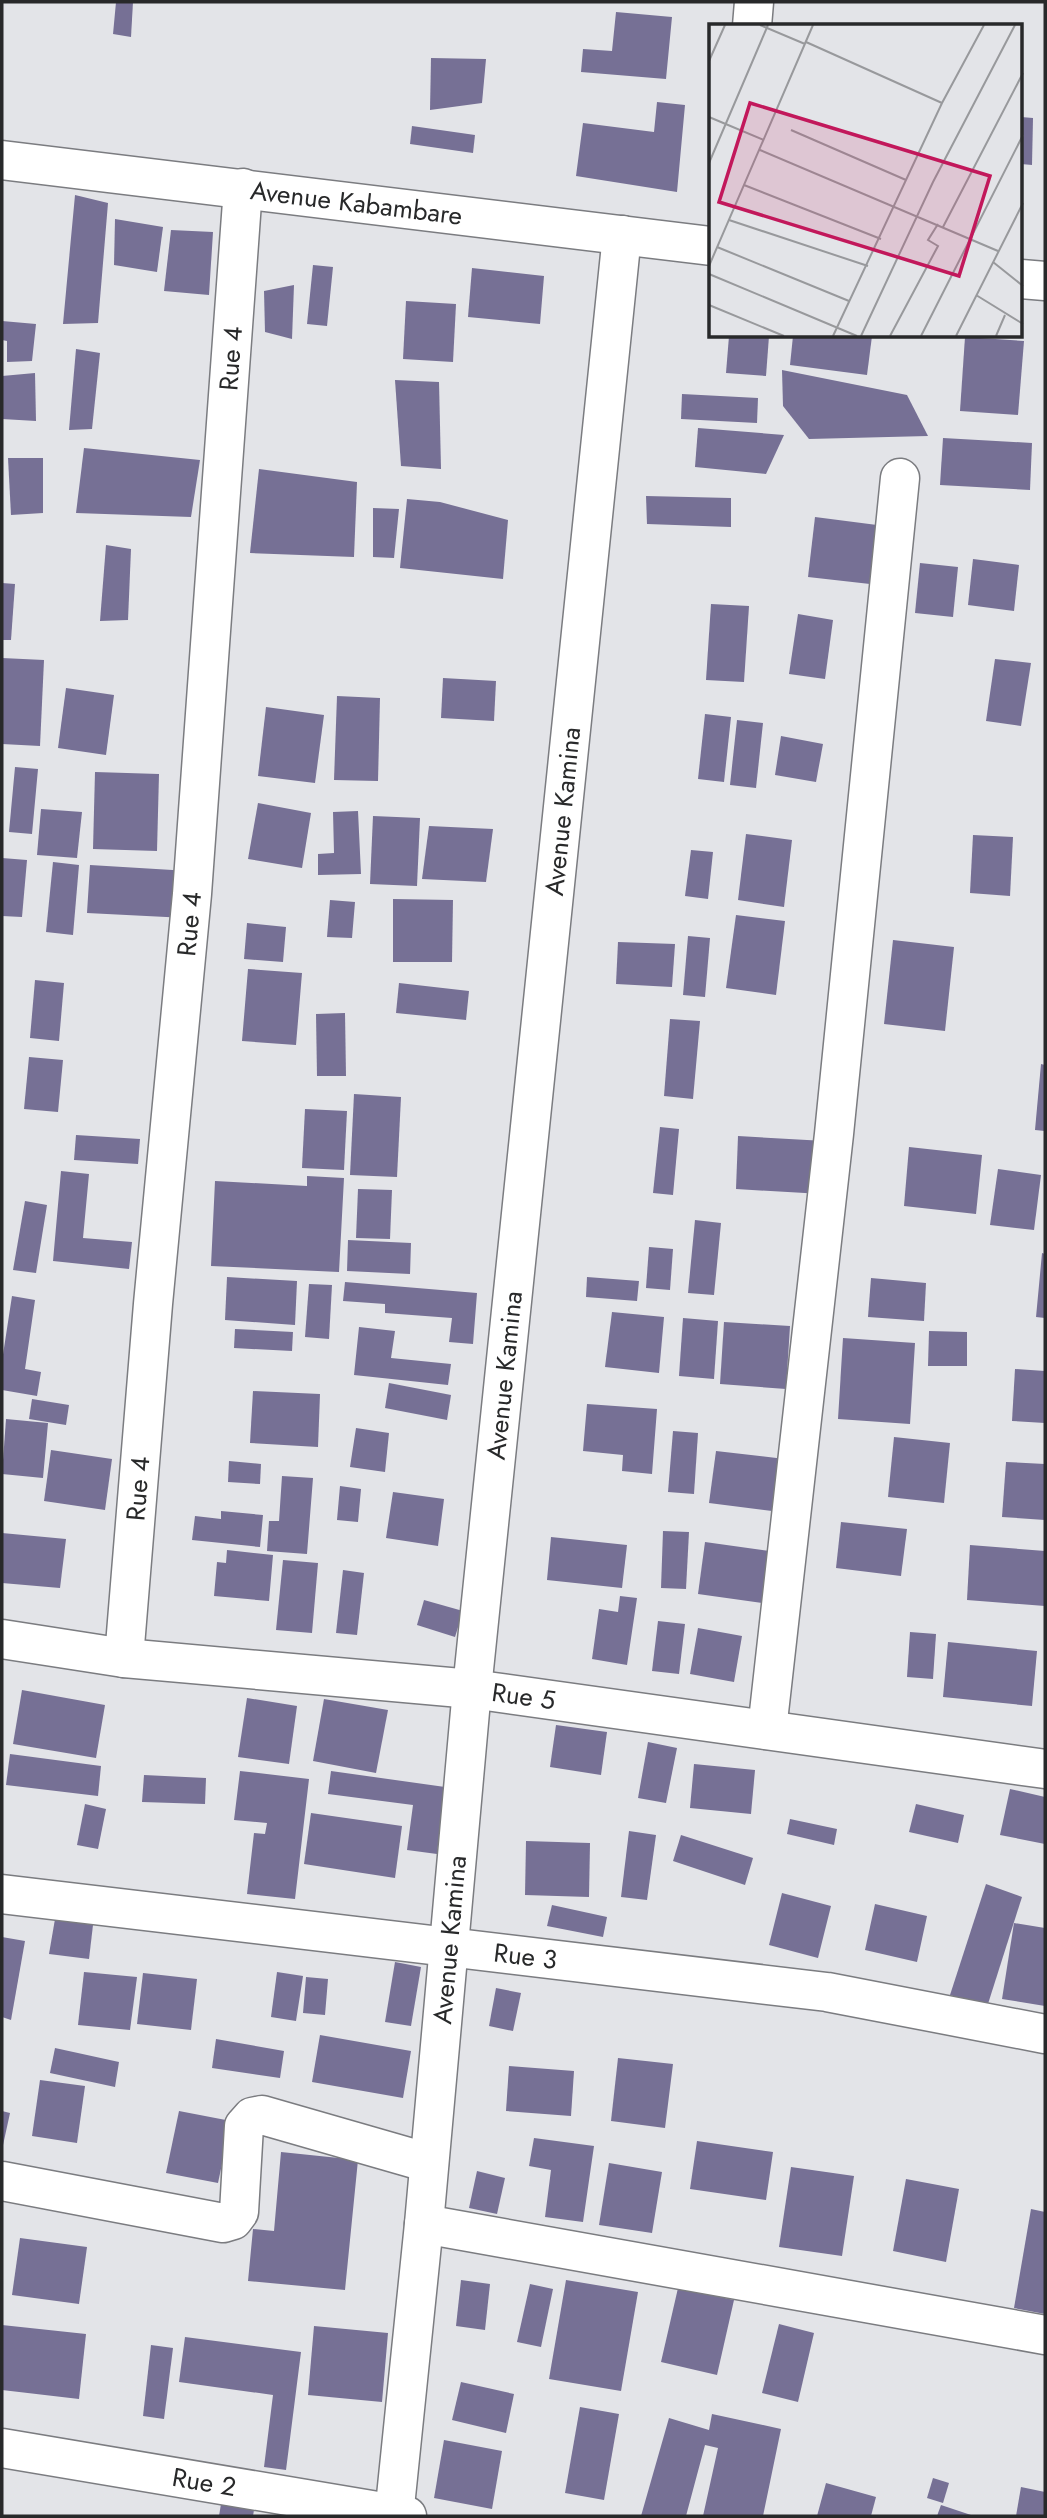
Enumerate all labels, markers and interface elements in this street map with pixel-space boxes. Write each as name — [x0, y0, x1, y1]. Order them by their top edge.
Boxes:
inset map — [709, 24, 1023, 338]
street label: Avenue Kabambare — [248, 171, 464, 235]
street label: Rue 4 — [209, 325, 252, 392]
street label: Avenue Kamina — [535, 725, 590, 897]
street label: Rue 4 — [167, 890, 211, 958]
street label: Avenue Kamina — [477, 1289, 532, 1461]
street label: Rue 4 — [116, 1455, 159, 1522]
street label: Rue 5 — [489, 1673, 558, 1719]
street label: Avenue Kamina — [423, 1854, 476, 2026]
street label: Rue 3 — [491, 1934, 559, 1979]
street label: Rue 2 — [169, 2458, 239, 2506]

